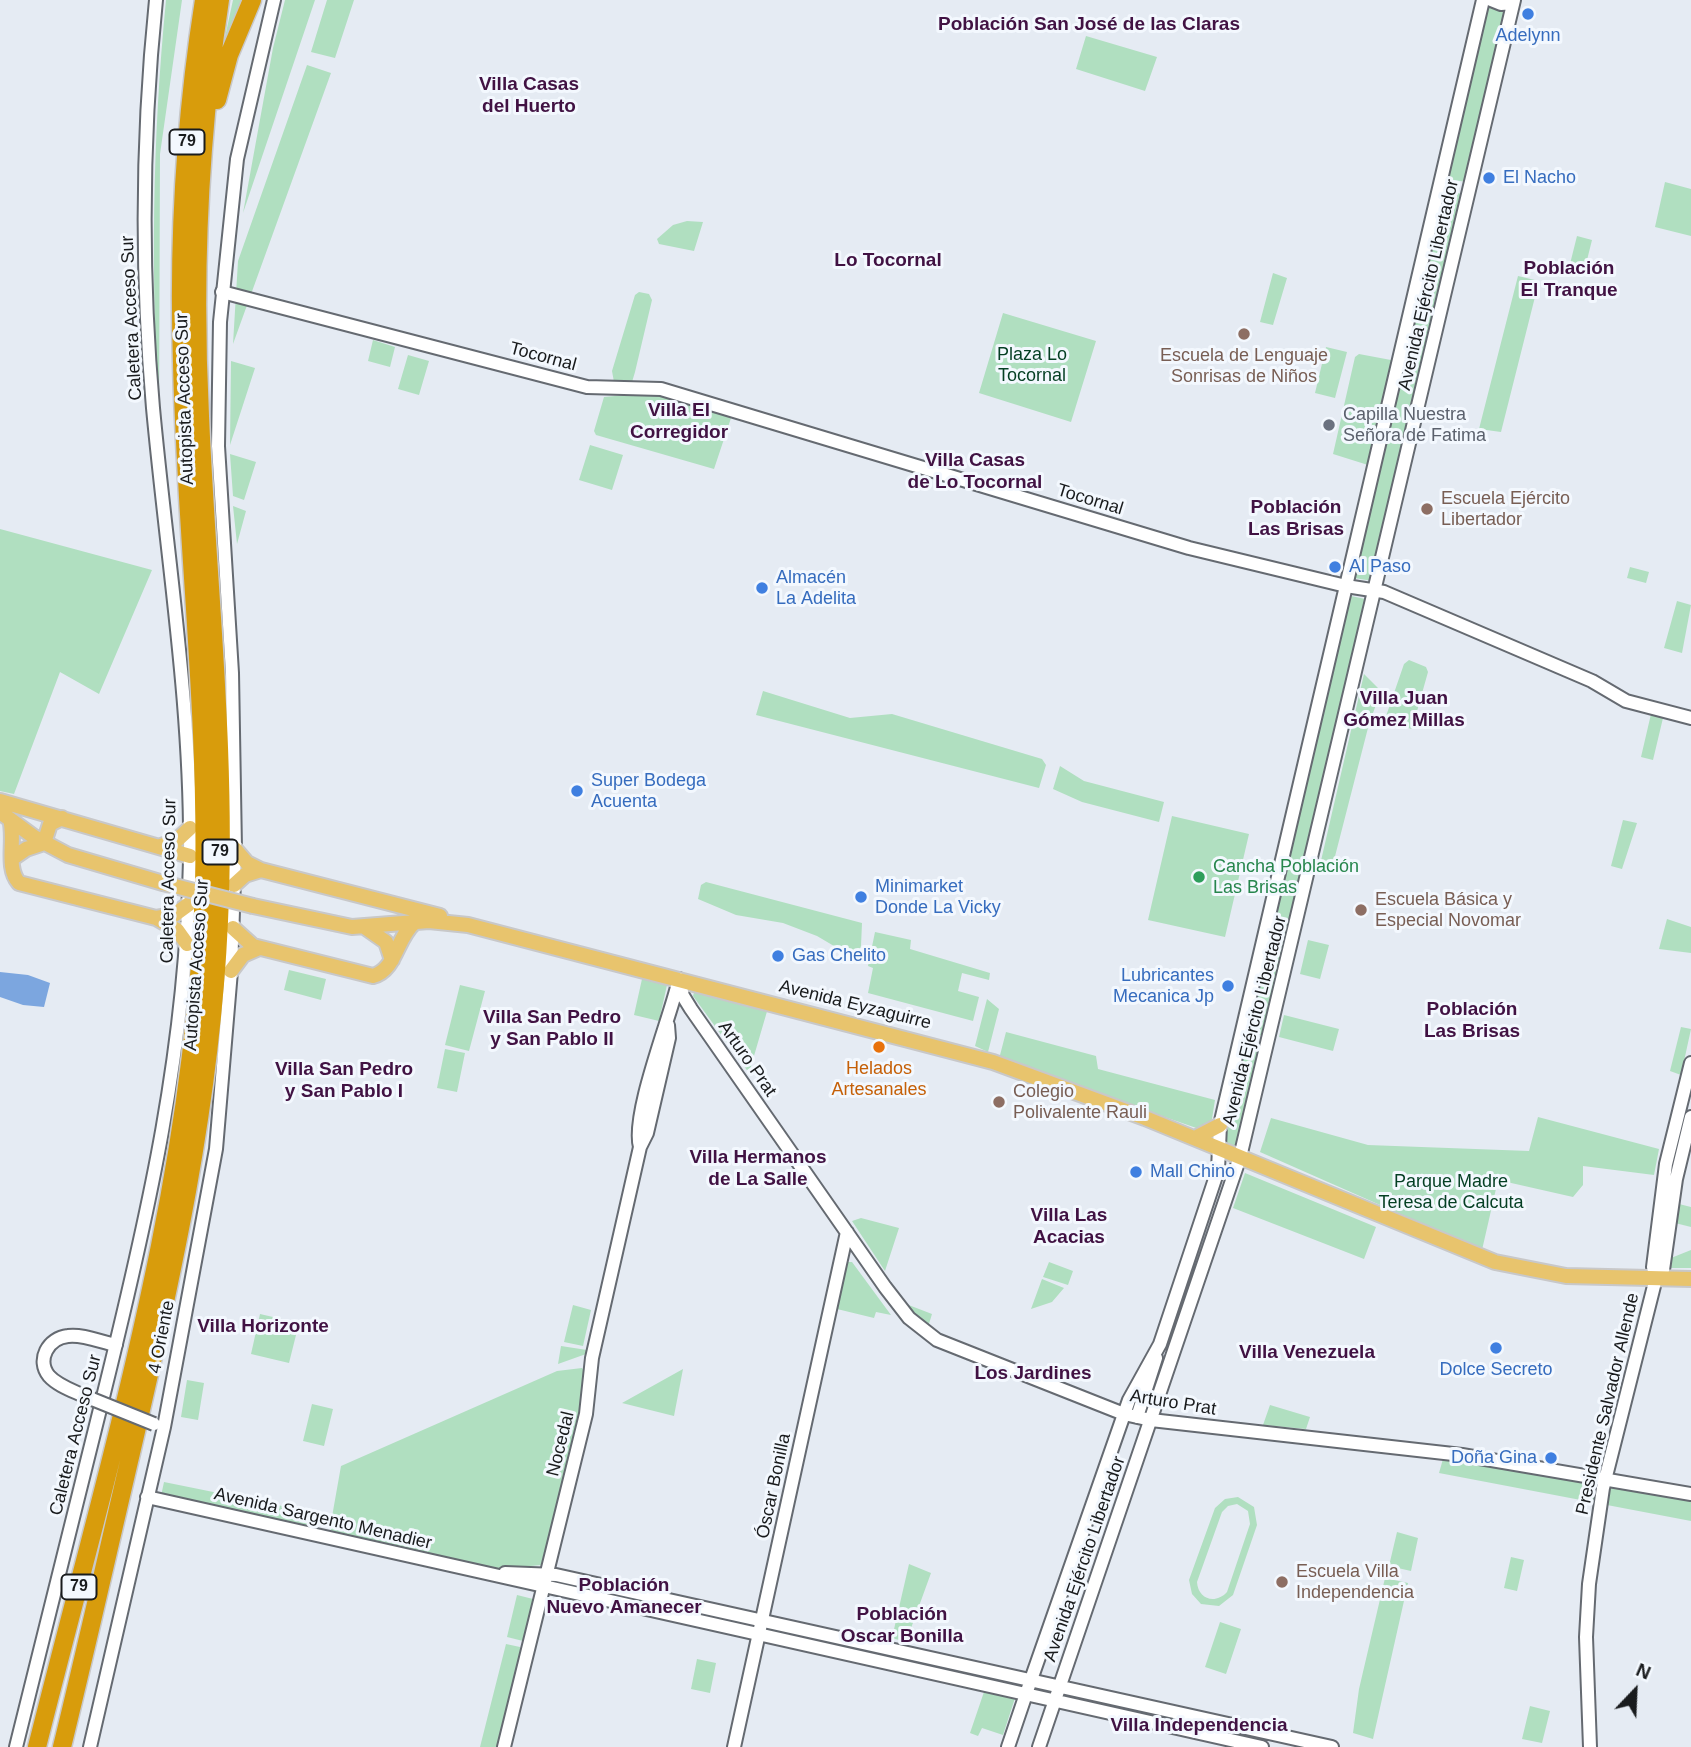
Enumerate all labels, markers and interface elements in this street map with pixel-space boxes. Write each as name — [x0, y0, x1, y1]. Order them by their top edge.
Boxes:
marker: Adelynn — [1520, 6, 1536, 22]
district label: Población San José de las Claras — [938, 14, 1240, 36]
place label: Adelynn — [1495, 25, 1561, 47]
district label: Villa Casas del Huerto — [479, 74, 579, 118]
road number: 79 — [170, 130, 204, 154]
place label: El Nacho — [1503, 167, 1576, 189]
marker: El Nacho — [1481, 170, 1497, 186]
street label: Avenida Ejército Libertador — [1394, 177, 1464, 393]
street label: Caletera Acceso Sur — [117, 235, 147, 401]
district label: Lo Tocornal — [834, 250, 942, 272]
district label: Población El Tranque — [1520, 258, 1618, 302]
street label: Autopista Acceso Sur — [171, 313, 199, 485]
marker: Escuela de Lenguaje Sonrisas de Niños — [1236, 326, 1252, 342]
street label: Tocornal — [507, 338, 579, 376]
park label: Plaza Lo Tocornal — [997, 344, 1067, 386]
place label: Escuela de Lenguaje Sonrisas de Niños — [1160, 345, 1328, 388]
district label: Villa El Corregidor — [630, 400, 728, 444]
place label: Capilla Nuestra Señora de Fatima — [1343, 404, 1486, 446]
marker: Capilla Nuestra Señora de Fatima — [1321, 417, 1337, 433]
district label: Villa Casas de Lo Tocornal — [908, 450, 1042, 494]
street label: Tocornal — [1054, 480, 1126, 520]
place label: Escuela Ejército Libertador — [1441, 488, 1570, 530]
district label: Población Las Brisas — [1248, 497, 1344, 541]
marker: Escuela Ejército Libertador — [1419, 501, 1435, 517]
place label: Al Paso — [1349, 556, 1411, 578]
marker: Al Paso — [1327, 559, 1343, 575]
place label: Almacén La Adelita — [776, 567, 856, 610]
marker: Almacén La Adelita — [754, 580, 770, 596]
district label: Villa Juan Gómez Millas — [1343, 688, 1465, 732]
place label: Super Bodega Acuenta — [591, 770, 706, 812]
marker: Super Bodega Acuenta — [569, 783, 585, 799]
street label: Caletera Acceso Sur — [157, 798, 181, 964]
road number: 79 — [202, 839, 238, 864]
place label: Cancha Población Las Brisas — [1213, 856, 1359, 898]
marker: Cancha Población Las Brisas — [1191, 869, 1207, 885]
place label: Minimarket Donde La Vicky — [875, 876, 1001, 918]
street label: Autopista Acceso Sur — [180, 878, 214, 1052]
marker: Minimarket Donde La Vicky — [853, 889, 869, 905]
place label: Escuela Básica y Especial Novomar — [1375, 889, 1521, 932]
marker: Escuela Básica y Especial Novomar — [1353, 902, 1369, 918]
street label: Avenida Ejército Libertador — [1218, 914, 1292, 1128]
place label: Gas Chelito — [792, 945, 886, 967]
marker: Gas Chelito — [770, 948, 786, 964]
place label: Lubricantes Mecanica Jp — [1113, 965, 1214, 1007]
street label: Avenida Eyzaguirre — [777, 976, 933, 1034]
marker: Lubricantes Mecanica Jp — [1220, 978, 1236, 994]
district label: Población Las Brisas — [1424, 999, 1520, 1043]
district label: Villa San Pedro y San Pablo II — [483, 1007, 621, 1051]
street label: Arturo Prat — [713, 1017, 781, 1101]
marker: Helados Artesanales — [871, 1039, 887, 1055]
place label: Helados Artesanales — [831, 1058, 927, 1100]
district label: Villa San Pedro y San Pablo I — [275, 1059, 413, 1103]
place label: Colegio Polivalente Rauli — [1013, 1081, 1147, 1124]
marker: Colegio Polivalente Rauli — [991, 1094, 1007, 1110]
district label: Villa Hermanos de La Salle — [690, 1147, 826, 1191]
place label: Mall Chino — [1150, 1161, 1235, 1183]
marker: Mall Chino — [1128, 1164, 1144, 1180]
park label: Parque Madre Teresa de Calcuta — [1378, 1171, 1524, 1214]
district label: Villa Las Acacias — [1031, 1205, 1107, 1249]
street label: Presidente Salvador Allende — [1572, 1291, 1644, 1517]
street label: 4 Oriente — [144, 1299, 180, 1375]
district label: Villa Horizonte — [197, 1316, 329, 1338]
marker: Dolce Secreto — [1488, 1340, 1504, 1356]
district label: Villa Venezuela — [1239, 1342, 1375, 1364]
street label: Caletera Acceso Sur — [46, 1352, 106, 1518]
place label: Dolce Secreto — [1439, 1359, 1553, 1381]
district label: Los Jardines — [974, 1363, 1092, 1385]
street label: Arturo Prat — [1128, 1386, 1218, 1420]
street label: Nocedal — [543, 1409, 579, 1479]
street label: Óscar Bonilla — [752, 1431, 796, 1541]
place label: Doña Gina — [1451, 1447, 1537, 1469]
marker: Doña Gina — [1543, 1450, 1559, 1466]
street label: Avenida Ejército Libertador — [1040, 1453, 1130, 1665]
street label: Avenida Sargento Menadier — [212, 1483, 434, 1555]
place label: Escuela Villa Independencia — [1296, 1561, 1414, 1604]
road number: 79 — [62, 1574, 96, 1600]
marker: Escuela Villa Independencia — [1274, 1574, 1290, 1590]
district label: Población Nuevo Amanecer — [546, 1575, 702, 1619]
district label: Población Oscar Bonilla — [841, 1604, 963, 1648]
north arrow — [1600, 1656, 1670, 1726]
text: N — [1633, 1659, 1654, 1684]
district label: Villa Independencia — [1110, 1715, 1288, 1737]

